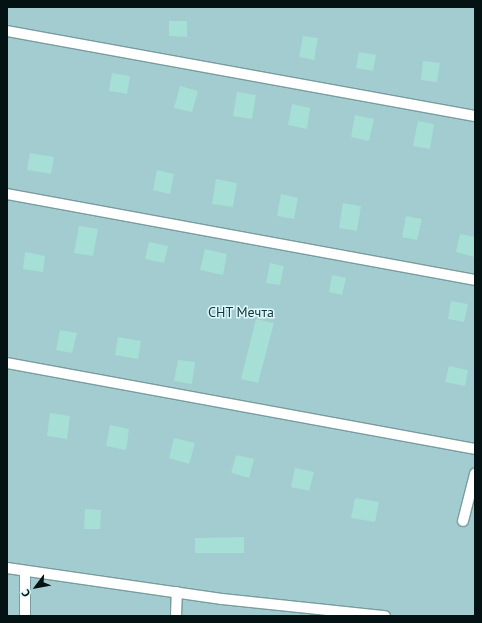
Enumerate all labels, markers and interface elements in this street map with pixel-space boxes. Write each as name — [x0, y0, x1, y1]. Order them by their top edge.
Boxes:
park label: СНТ Мечта — [208, 304, 274, 320]
north arrow — [16, 567, 56, 607]
text: С — [18, 587, 33, 600]

